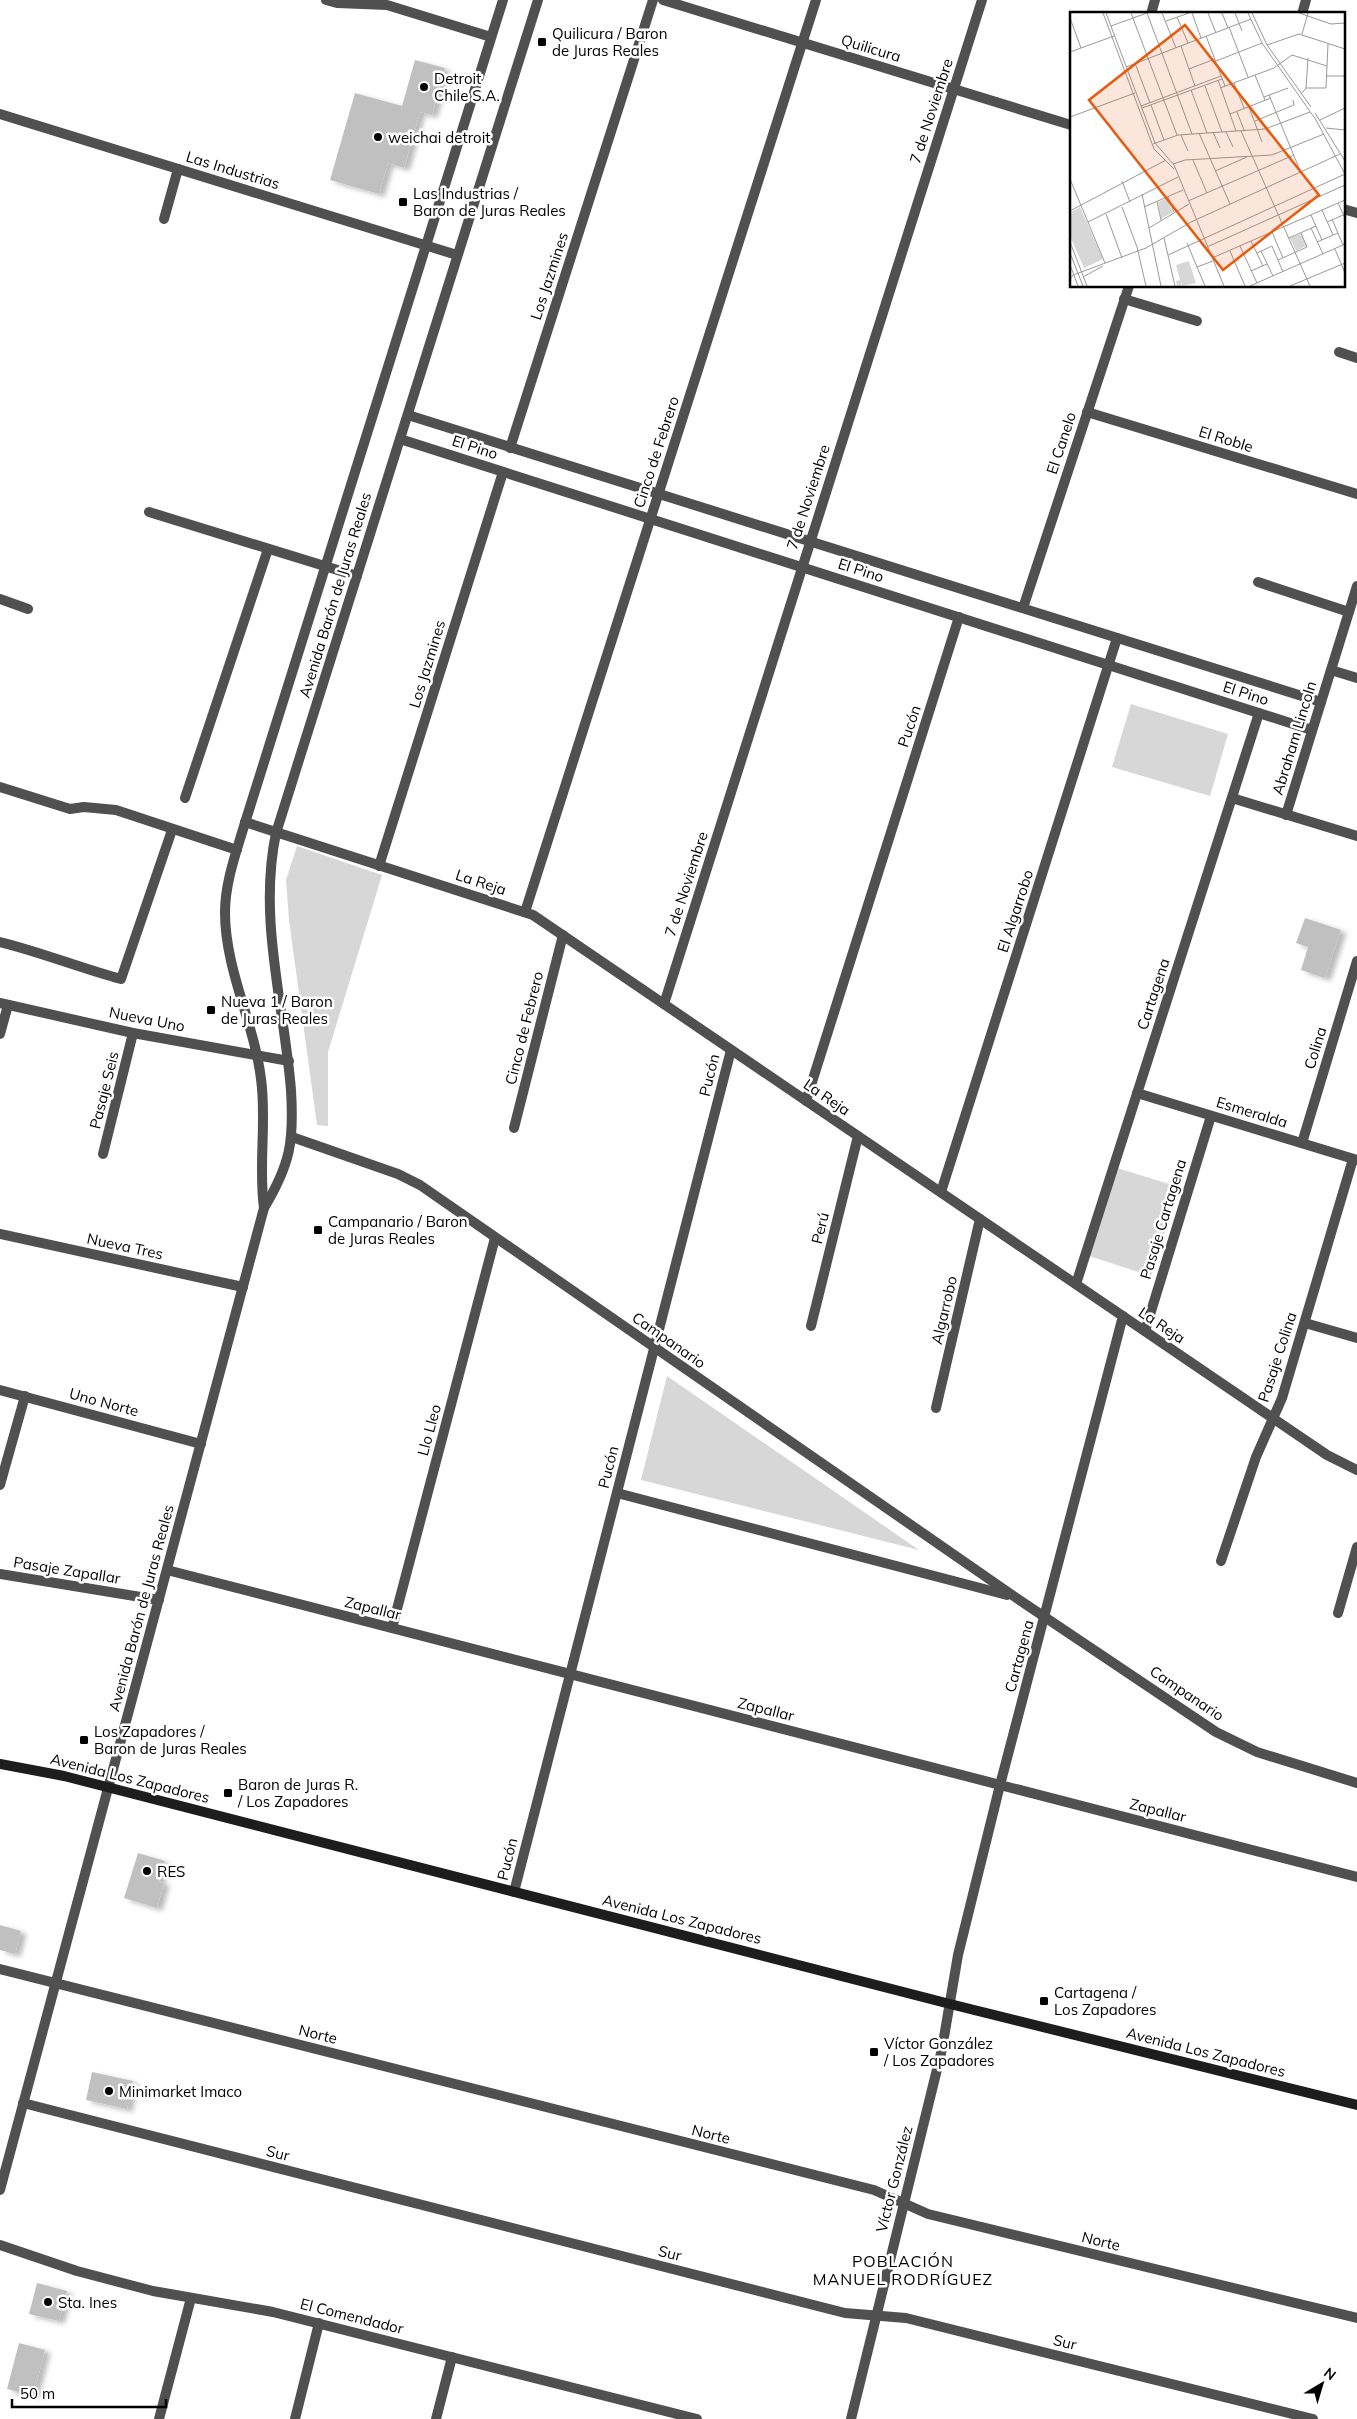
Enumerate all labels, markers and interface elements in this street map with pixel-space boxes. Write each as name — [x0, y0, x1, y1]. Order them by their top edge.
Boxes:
inset map — [1070, 12, 1344, 288]
place label: Quilicura / Baron de Juras Reales — [552, 24, 667, 60]
street label: Quilicura — [839, 30, 903, 66]
marker: Quilicura / Baron de Juras Reales — [536, 36, 548, 48]
street label: 7 de Noviembre — [905, 56, 957, 166]
place label: Detroit Chile S.A. — [434, 69, 500, 105]
marker: Detroit Chile S.A. — [418, 81, 430, 93]
place label: weichai detroit — [388, 128, 491, 147]
marker: weichai detroit — [372, 131, 384, 143]
street label: Las Industrias — [184, 147, 282, 193]
place label: Las Industrias / Baron de Juras Reales — [413, 184, 566, 220]
marker: Las Industrias / Baron de Juras Reales — [397, 196, 409, 208]
street label: Los Jazmines — [526, 230, 572, 322]
street label: Cinco de Febrero — [629, 394, 683, 510]
street label: El Canelo — [1042, 409, 1080, 477]
street label: El Roble — [1197, 422, 1255, 456]
street label: El Pino — [450, 431, 500, 463]
street label: 7 de Noviembre — [782, 442, 834, 552]
street label: Avenida Barón de Juras Reales — [295, 490, 375, 700]
street label: El Pino — [836, 554, 886, 586]
street label: Los Jazmines — [405, 618, 449, 710]
street label: El Pino — [1221, 677, 1271, 709]
street label: Abraham Lincoln — [1268, 679, 1320, 797]
street label: Pucón — [893, 703, 925, 749]
street label: 7 de Noviembre — [660, 829, 712, 939]
street label: La Reja — [453, 865, 509, 899]
street label: El Algarrobo — [993, 867, 1037, 955]
street label: Cartagena — [1133, 956, 1173, 1032]
street label: Cinco de Febrero — [501, 969, 547, 1087]
place label: Nueva 1 / Baron de Juras Reales — [221, 992, 333, 1028]
street label: Nueva Uno — [107, 1002, 187, 1036]
marker: Nueva 1 / Baron de Juras Reales — [205, 1004, 217, 1016]
street label: Colina — [1300, 1025, 1330, 1071]
street label: Pasaje Seis — [85, 1049, 123, 1131]
street label: Pucón — [695, 1052, 723, 1098]
street label: La Reja — [800, 1075, 854, 1119]
street label: Esmeralda — [1214, 1092, 1290, 1132]
street label: Pasaje Cartagena — [1136, 1157, 1190, 1281]
street label: Perú — [807, 1210, 833, 1246]
place label: Campanario / Baron de Juras Reales — [328, 1212, 468, 1248]
marker: Campanario / Baron de Juras Reales — [312, 1224, 324, 1236]
street label: Nueva Tres — [85, 1229, 165, 1263]
street label: Algarrobo — [927, 1274, 961, 1346]
street label: La Reja — [1135, 1303, 1189, 1347]
street label: Campanario — [629, 1308, 709, 1372]
street label: Pasaje Colina — [1253, 1309, 1301, 1405]
street label: Uno Norte — [67, 1384, 141, 1420]
street label: Llo Lleo — [413, 1402, 445, 1458]
street label: Pucón — [594, 1444, 622, 1490]
street label: Avenida Barón de Juras Reales — [104, 1502, 178, 1714]
street label: Pasaje Zapallar — [12, 1552, 122, 1588]
street label: Zapallar — [343, 1592, 404, 1624]
street label: Cartagena — [1000, 1618, 1038, 1694]
street label: Campanario — [1146, 1661, 1228, 1725]
street label: Zapallar — [736, 1693, 797, 1725]
place label: Los Zapadores / Baron de Juras Reales — [94, 1722, 247, 1758]
marker: Los Zapadores / Baron de Juras Reales — [78, 1734, 90, 1746]
street label: Avenida Los Zapadores — [49, 1749, 211, 1807]
place label: Baron de Juras R. / Los Zapadores — [237, 1775, 358, 1811]
marker: Baron de Juras R. / Los Zapadores — [222, 1787, 234, 1799]
street label: Zapallar — [1128, 1794, 1189, 1826]
street label: Pucón — [493, 1836, 521, 1882]
place label: RES — [157, 1862, 185, 1881]
marker: RES — [141, 1865, 153, 1877]
street label: Avenida Los Zapadores — [601, 1890, 763, 1948]
place label: Cartagena / Los Zapadores — [1054, 1983, 1156, 2019]
marker: Cartagena / Los Zapadores — [1038, 1995, 1050, 2007]
street label: Norte — [297, 2020, 339, 2048]
street label: Avenida Los Zapadores — [1125, 2023, 1287, 2081]
place label: Víctor González / Los Zapadores — [883, 2034, 995, 2070]
marker: Víctor González / Los Zapadores — [868, 2046, 880, 2058]
place label: Minimarket Imaco — [119, 2082, 242, 2101]
marker: Minimarket Imaco — [103, 2085, 115, 2097]
street label: Norte — [690, 2120, 732, 2148]
street label: Víctor González — [872, 2124, 916, 2234]
street label: Sur — [264, 2141, 292, 2165]
street label: Norte — [1080, 2227, 1122, 2255]
street label: Sur — [656, 2241, 684, 2265]
district label: POBLACIÓN MANUEL RODRÍGUEZ — [813, 2251, 993, 2289]
place label: Sta. Ines — [58, 2293, 117, 2312]
street label: El Comendador — [298, 2294, 406, 2338]
marker: Sta. Ines — [42, 2296, 54, 2308]
street label: Sur — [1051, 2330, 1079, 2354]
north arrow — [1297, 2359, 1347, 2409]
text: N — [1320, 2363, 1340, 2384]
scale bar — [12, 2376, 166, 2408]
text: 50 m — [20, 2384, 55, 2403]

